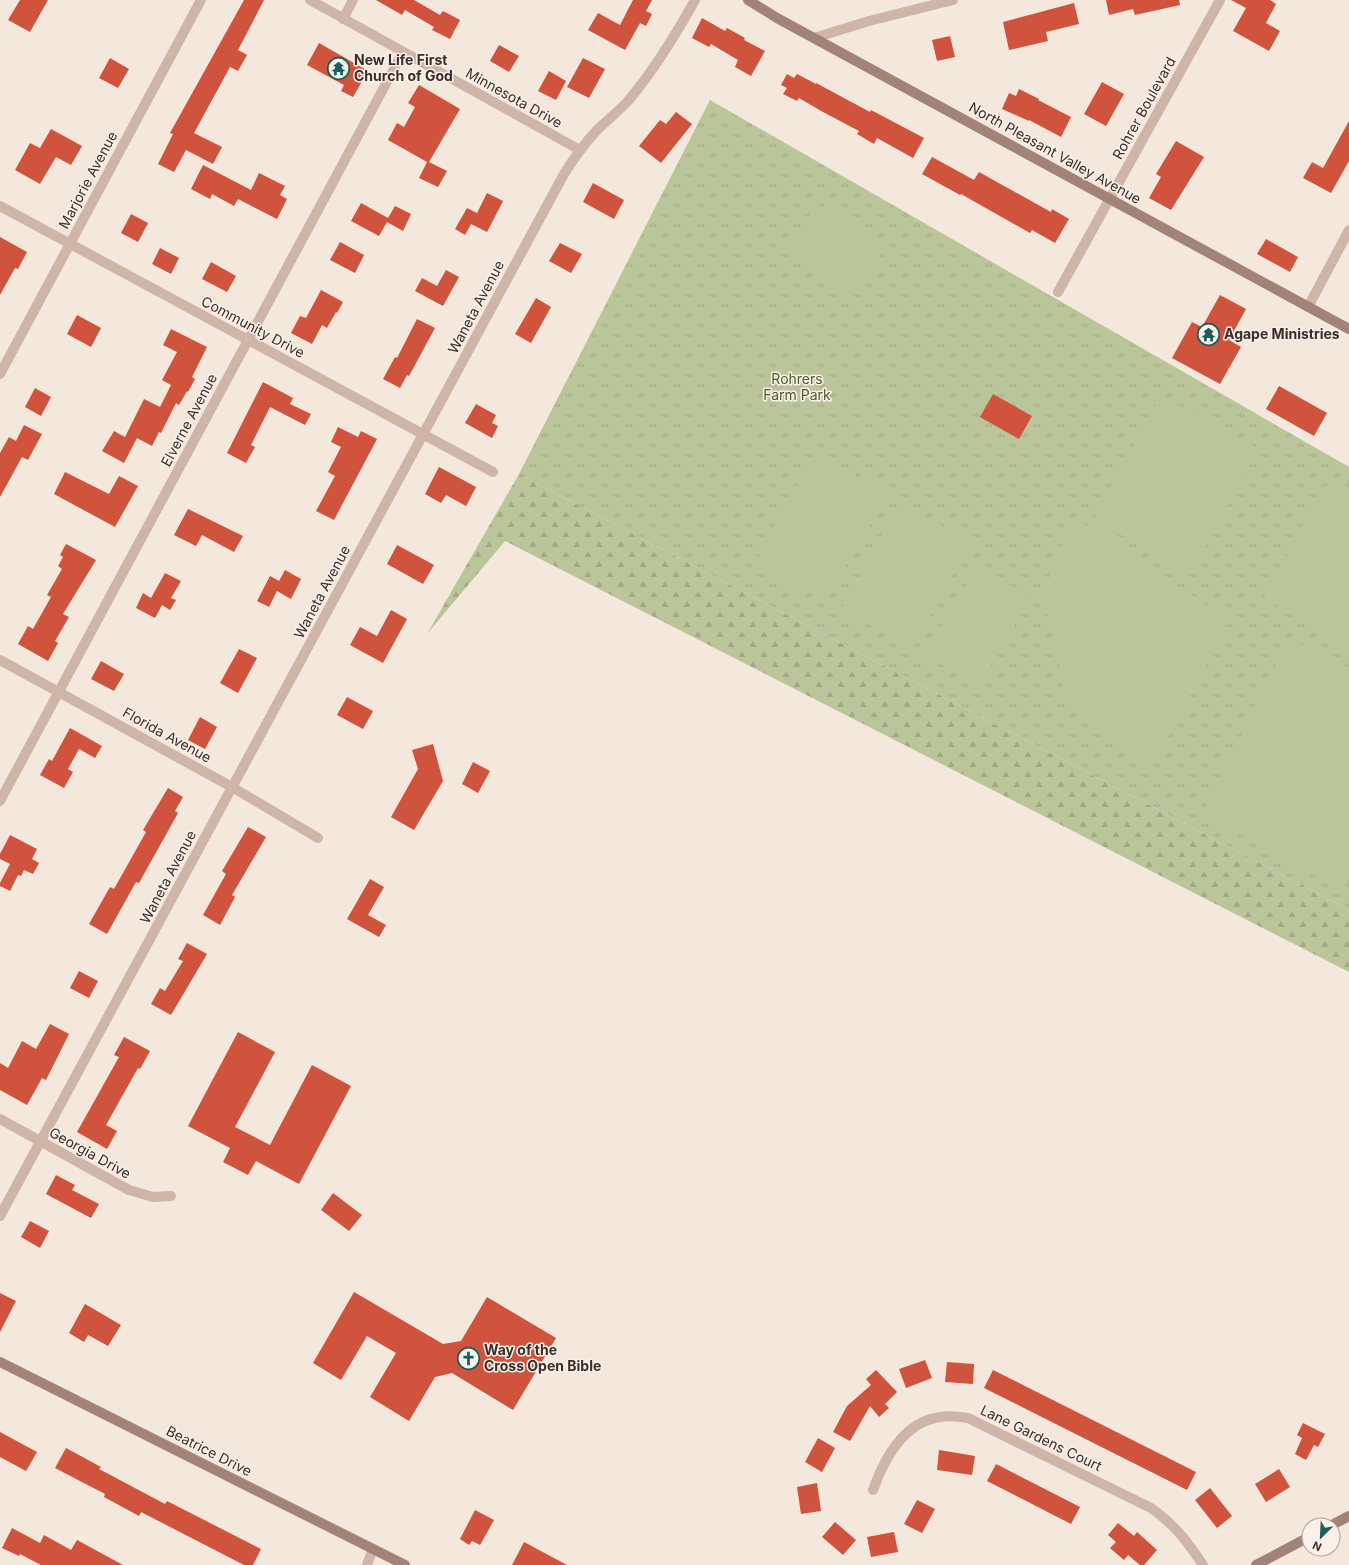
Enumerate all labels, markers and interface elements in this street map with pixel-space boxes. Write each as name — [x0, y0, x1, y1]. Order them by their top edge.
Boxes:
place label: New Life First Church of God — [354, 51, 453, 84]
street label: Rohrer Boulevard — [1108, 54, 1179, 162]
temple icon: New Life First Church of God — [325, 55, 351, 81]
street label: Minnesota Drive — [463, 64, 565, 131]
street label: North Pleasant Valley Avenue — [966, 98, 1144, 207]
street label: Marjorie Avenue — [55, 128, 120, 231]
street label: Waneta Avenue — [444, 257, 507, 356]
street label: Community Drive — [199, 292, 308, 361]
temple icon: Agape Ministries — [1196, 321, 1222, 347]
place label: Agape Ministries — [1224, 325, 1340, 342]
street label: Elverne Avenue — [157, 370, 220, 469]
park label: Rohrers Farm Park — [763, 370, 831, 403]
street label: Waneta Avenue — [290, 542, 353, 641]
street label: Florida Avenue — [120, 703, 214, 766]
street label: Waneta Avenue — [136, 827, 199, 926]
street label: Georgia Drive — [47, 1123, 134, 1182]
place label: Way of the Cross Open Bible — [484, 1341, 601, 1374]
church icon: Way of the Cross Open Bible — [455, 1345, 481, 1371]
street label: Lane Gardens Court — [978, 1401, 1105, 1474]
street label: Beatrice Drive — [164, 1422, 255, 1479]
north arrow — [1301, 1517, 1341, 1557]
text: N — [1310, 1538, 1324, 1554]

